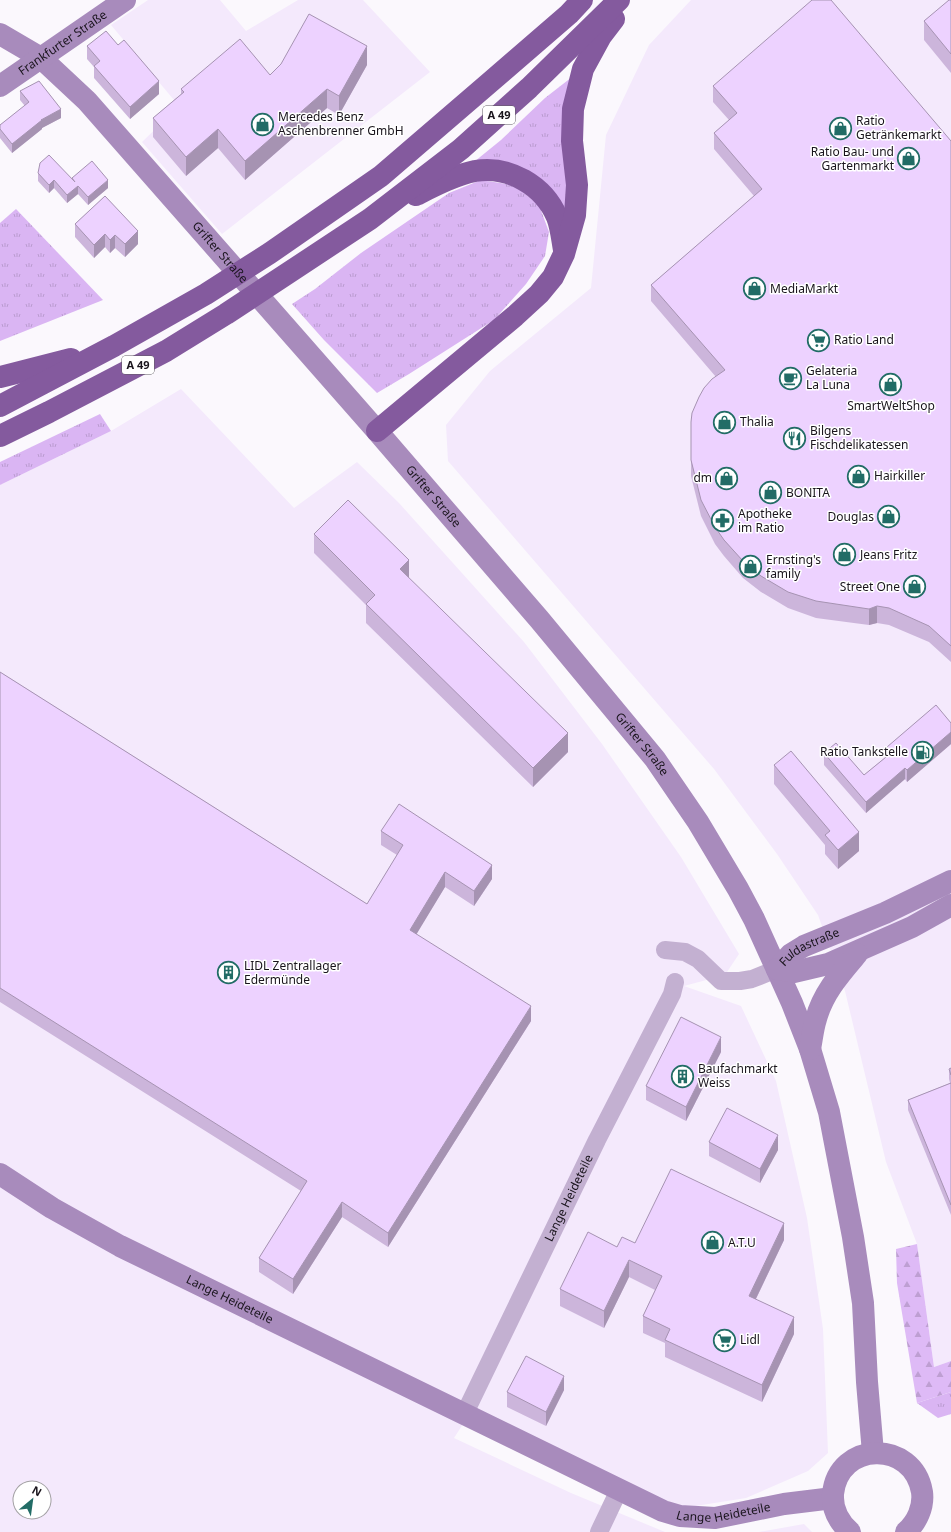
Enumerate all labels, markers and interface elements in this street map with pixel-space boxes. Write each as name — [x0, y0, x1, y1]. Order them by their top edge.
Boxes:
street label: Frankfurter Straße — [15, 6, 110, 79]
road number: A 49 — [483, 106, 515, 124]
place label: Mercedes Benz Aschenbrenner GmbH — [278, 108, 404, 139]
shop icon: Mercedes Benz Aschenbrenner GmbH — [249, 111, 275, 137]
place label: Ratio Getränkemarkt — [856, 112, 942, 143]
shop icon: Ratio Getränkemarkt — [827, 115, 853, 141]
place label: Ratio Bau- und Gartenmarkt — [811, 143, 895, 174]
shop icon: Ratio Bau- und Gartenmarkt — [896, 146, 922, 172]
street label: Grifter Straße — [189, 218, 252, 287]
shop icon: MediaMarkt — [741, 276, 767, 302]
place label: MediaMarkt — [770, 280, 839, 297]
supermarket icon: Ratio Land — [805, 327, 831, 353]
place label: Ratio Land — [834, 331, 894, 348]
road number: A 49 — [122, 356, 154, 374]
place label: Gelateria La Luna — [806, 362, 857, 393]
cafe icon: Gelateria La Luna — [777, 365, 803, 391]
shop icon: SmartWeltShop — [878, 372, 904, 398]
place label: SmartWeltShop — [847, 397, 935, 414]
shop icon: Thalia — [711, 409, 737, 435]
place label: Thalia — [740, 413, 774, 430]
place label: Bilgens Fischdelikatessen — [810, 422, 909, 453]
restaurant icon: Bilgens Fischdelikatessen — [782, 425, 808, 451]
street label: Grifter Straße — [402, 461, 465, 531]
shop icon: Hairkiller — [846, 463, 872, 489]
shop icon: dm — [714, 465, 740, 491]
place label: Hairkiller — [874, 467, 925, 484]
place label: dm — [693, 469, 712, 486]
shop icon: BONITA — [758, 480, 784, 506]
place label: BONITA — [786, 484, 830, 501]
shop icon: Douglas — [876, 504, 902, 530]
place label: Apotheke im Ratio — [738, 505, 792, 536]
pharmacy icon: Apotheke im Ratio — [709, 508, 735, 534]
place label: Douglas — [828, 508, 874, 525]
shop icon: Jeans Fritz — [832, 542, 858, 568]
place label: Jeans Fritz — [859, 546, 918, 563]
place label: Ernsting's family — [766, 551, 821, 582]
shop icon: Ernsting's family — [737, 554, 763, 580]
shop icon: Street One — [902, 574, 928, 600]
place label: Street One — [840, 578, 900, 595]
street label: Grifter Straße — [612, 708, 673, 779]
fuel station icon: Ratio Tankstelle — [910, 739, 936, 765]
place label: Ratio Tankstelle — [820, 743, 908, 760]
street label: Fuldastraße — [775, 923, 842, 970]
place label: LIDL Zentrallager Edermünde — [244, 957, 341, 988]
building icon: LIDL Zentrallager Edermünde — [215, 960, 241, 986]
place label: Baufachmarkt Weiss — [698, 1060, 778, 1091]
building icon: Baufachmarkt Weiss — [670, 1063, 696, 1089]
street label: Lange Heideteile — [540, 1151, 597, 1244]
shop icon: A.T.U — [700, 1230, 726, 1256]
place label: A.T.U — [728, 1234, 756, 1251]
street label: Lange Heideteile — [183, 1271, 276, 1328]
supermarket icon: Lidl — [711, 1327, 737, 1353]
place label: Lidl — [740, 1331, 760, 1348]
north arrow — [12, 1480, 52, 1520]
text: N — [30, 1482, 45, 1500]
street label: Lange Heideteile — [674, 1498, 772, 1526]

